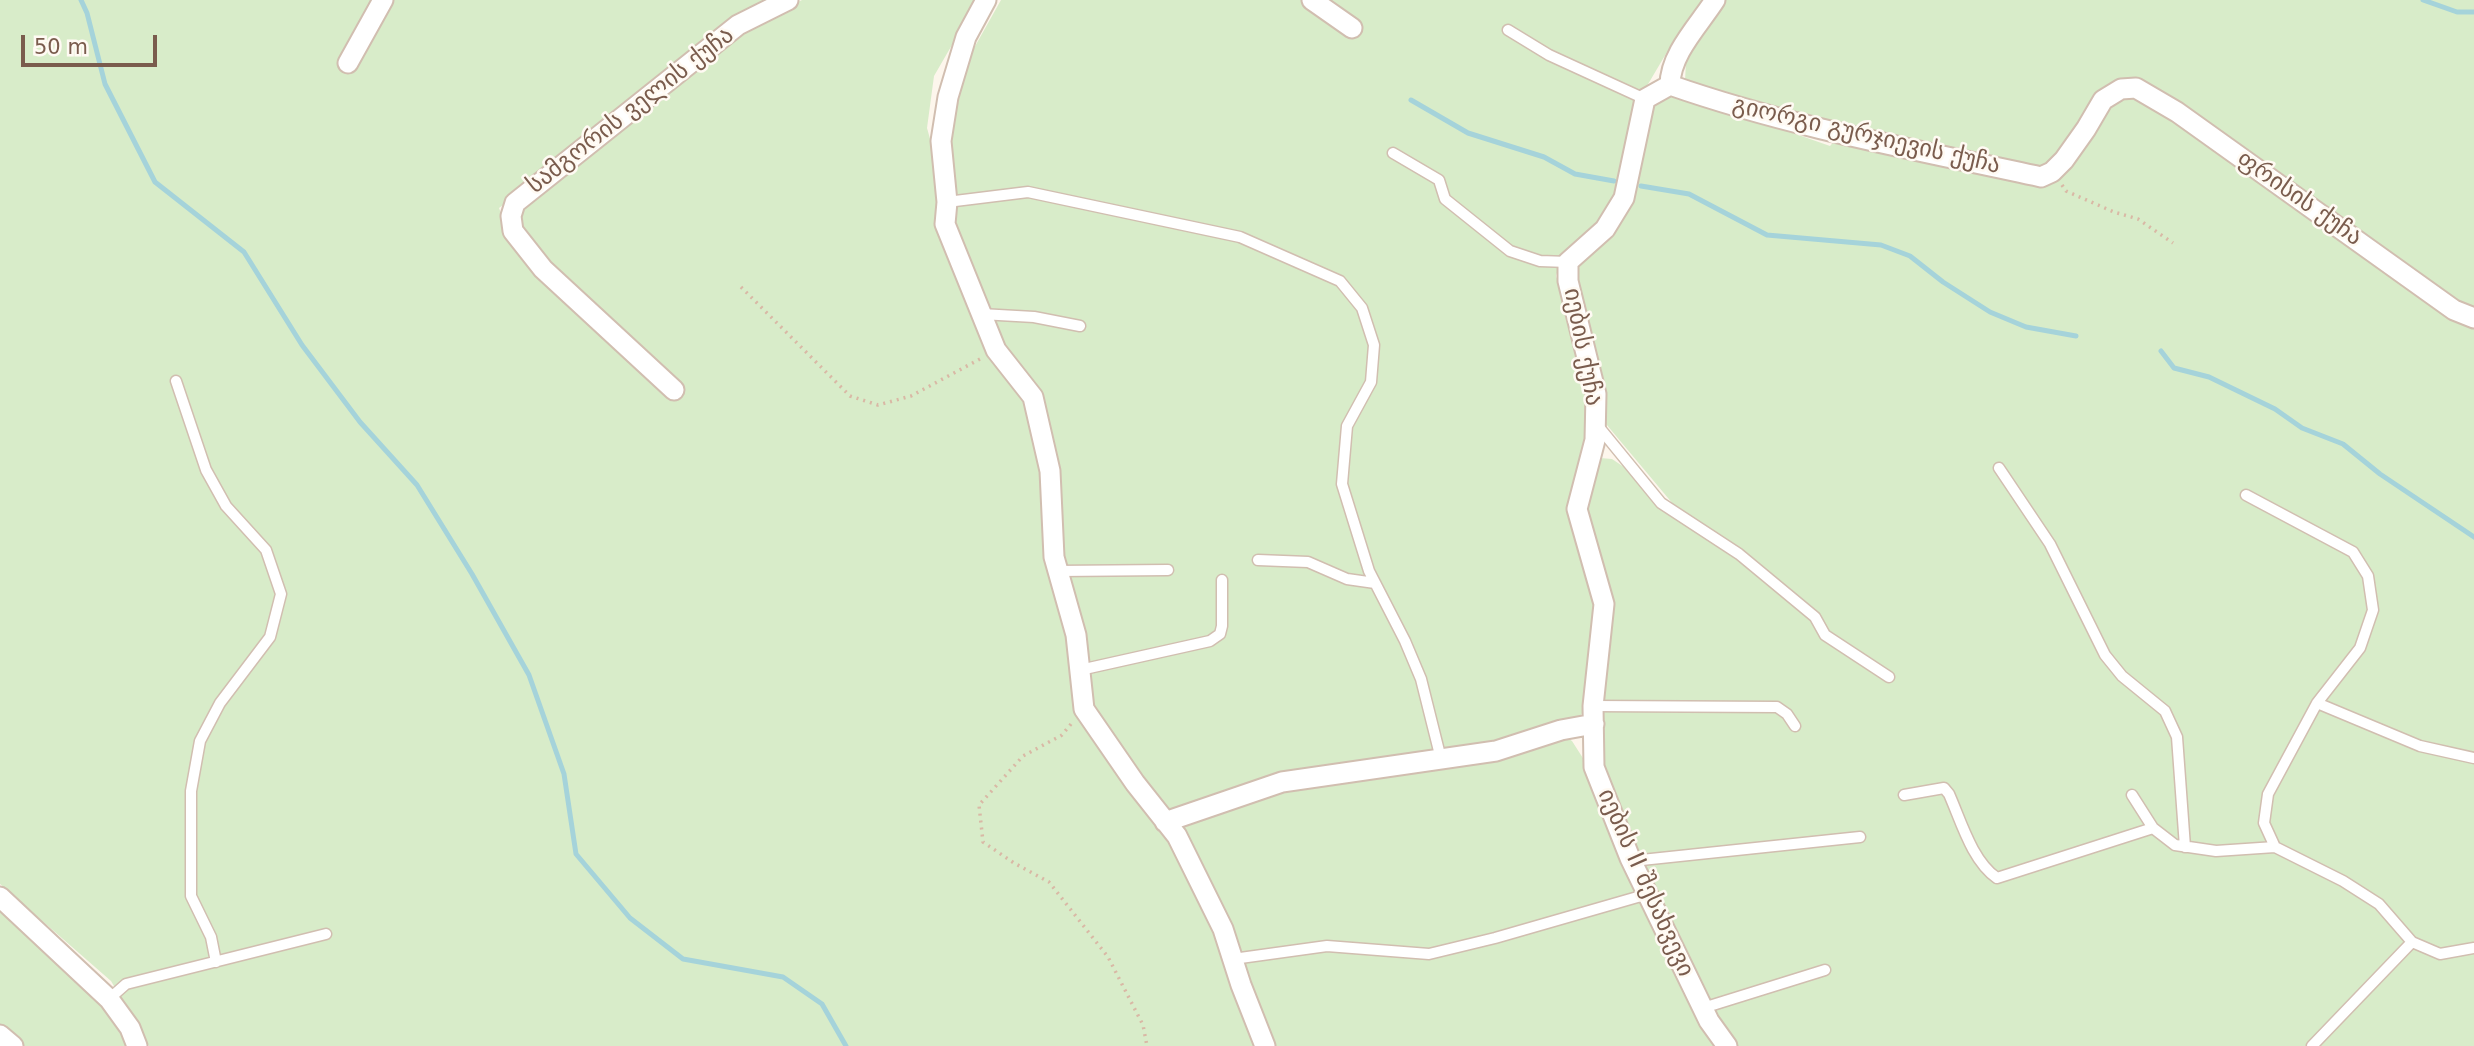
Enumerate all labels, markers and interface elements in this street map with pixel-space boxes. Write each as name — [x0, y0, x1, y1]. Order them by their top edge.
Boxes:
scale bar — [24, 21, 161, 65]
street label: სამგორის ველის ქუჩა — [522, 21, 740, 201]
text: 50 m — [34, 35, 88, 59]
street label: გიორგი გურჯიევის ქუჩა — [1729, 91, 2003, 181]
street label: ფრისის ქუჩა — [2231, 145, 2367, 253]
street label: იების ქუჩა — [1556, 286, 1608, 408]
street label: იების II შესახვევი — [1591, 785, 1699, 981]

